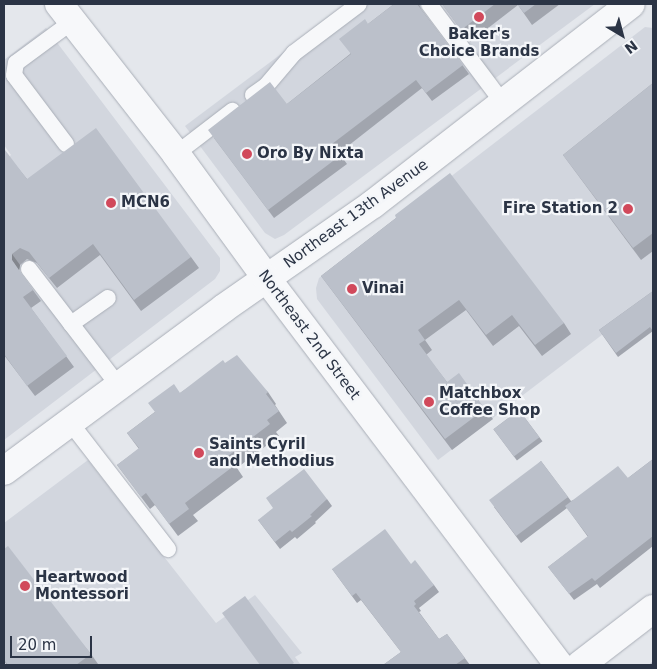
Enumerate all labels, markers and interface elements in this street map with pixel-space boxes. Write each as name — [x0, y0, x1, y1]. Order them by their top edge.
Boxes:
north arrow — [597, 10, 647, 60]
marker: Baker's Choice Brands — [473, 11, 485, 23]
place label: Baker's Choice Brands — [419, 25, 539, 60]
text: N — [622, 37, 641, 57]
place label: Oro By Nixta — [257, 145, 364, 163]
marker: Oro By Nixta — [241, 148, 253, 160]
street label: Northeast 13th Avenue — [280, 156, 432, 272]
place label: MCN6 — [121, 194, 170, 212]
marker: MCN6 — [105, 197, 117, 209]
place label: Fire Station 2 — [503, 200, 618, 218]
marker: Fire Station 2 — [622, 203, 634, 215]
street label: Northeast 2nd Street — [254, 267, 364, 403]
place label: Vinai — [362, 280, 404, 298]
marker: Vinai — [346, 283, 358, 295]
place label: Matchbox Coffee Shop — [439, 384, 541, 419]
marker: Matchbox Coffee Shop — [423, 396, 435, 408]
place label: Saints Cyril and Methodius — [209, 435, 335, 470]
marker: Saints Cyril and Methodius — [193, 447, 205, 459]
place label: Heartwood Montessori — [35, 568, 129, 603]
marker: Heartwood Montessori — [19, 580, 31, 592]
scale bar — [12, 626, 95, 658]
text: 20 m — [18, 636, 56, 654]

